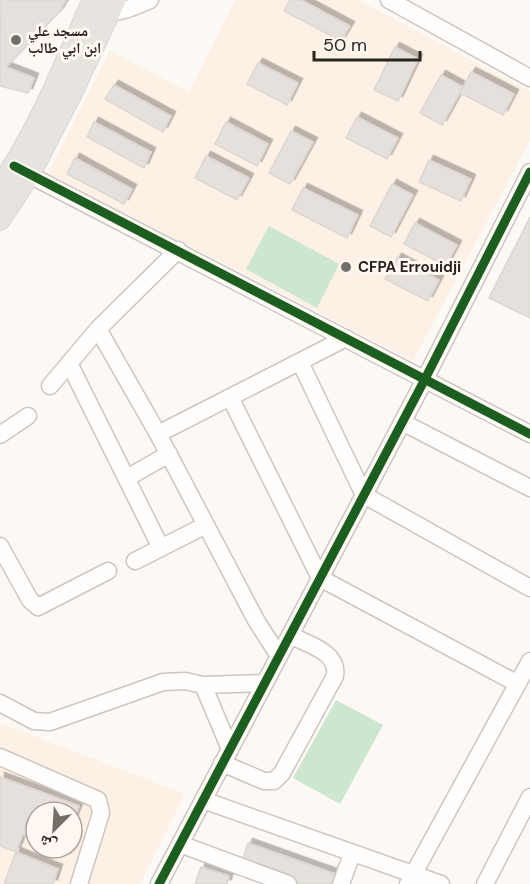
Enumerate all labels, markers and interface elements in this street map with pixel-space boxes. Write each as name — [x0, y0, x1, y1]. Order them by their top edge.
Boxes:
place label: مسجد علي ابن ابي طالب — [28, 21, 101, 60]
scale bar — [314, 24, 420, 62]
marker: مسجد علي ابن ابي طالب — [9, 33, 23, 47]
text: 50 m — [323, 33, 367, 57]
place label: CFPA Errouidji — [358, 257, 461, 277]
marker: CFPA Errouidji — [339, 260, 353, 274]
north arrow — [24, 800, 84, 860]
text: ش — [36, 830, 60, 856]

